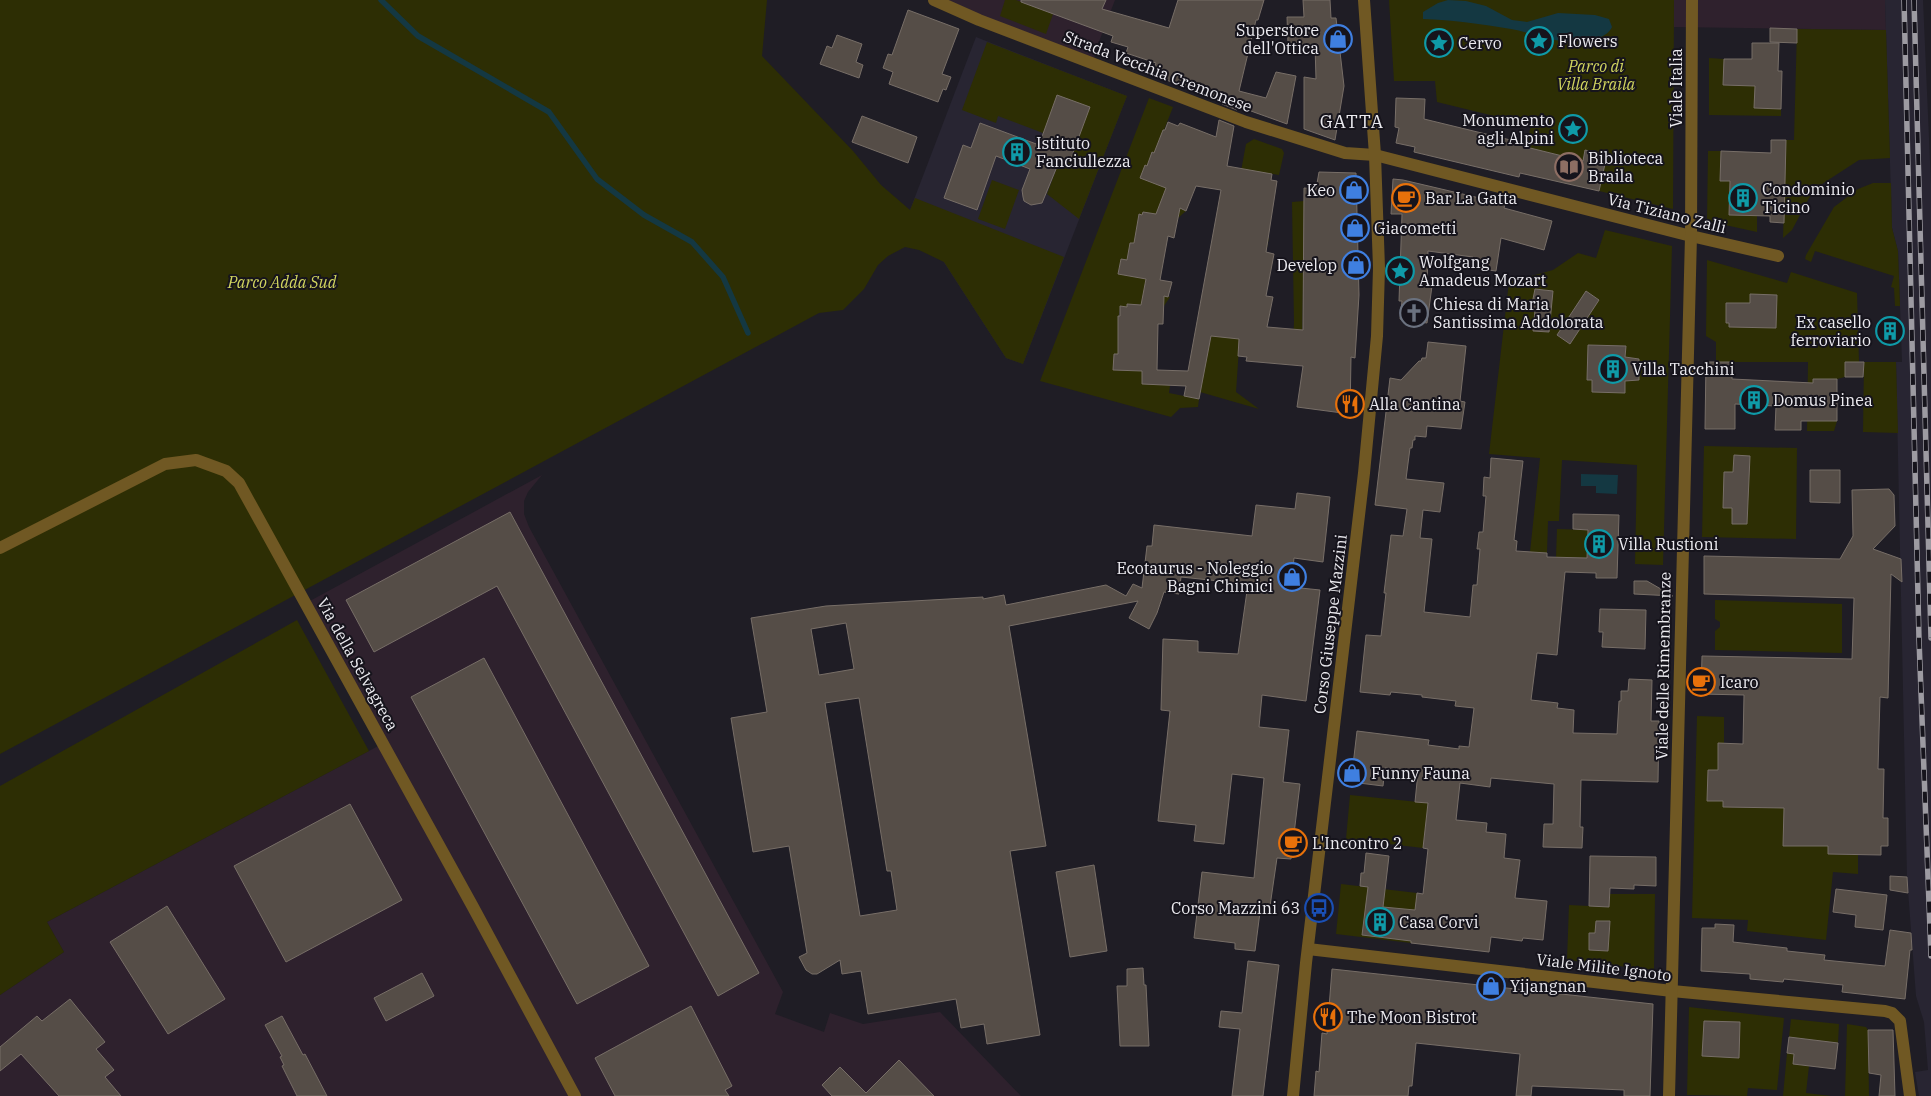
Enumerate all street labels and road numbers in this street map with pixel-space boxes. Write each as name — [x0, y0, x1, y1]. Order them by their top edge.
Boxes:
street label: Strada Vecchia Cremonese — [1061, 26, 1255, 116]
street label: Viale Italia — [1666, 48, 1686, 128]
street label: Via Tiziano Zalli — [1606, 189, 1728, 237]
street label: Corso Giuseppe Mazzini — [1309, 533, 1351, 715]
street label: Viale delle Rimembranze — [1651, 572, 1675, 760]
street label: Via della Selvagreca — [313, 594, 403, 734]
street label: Viale Milite Ignoto — [1535, 949, 1673, 985]

